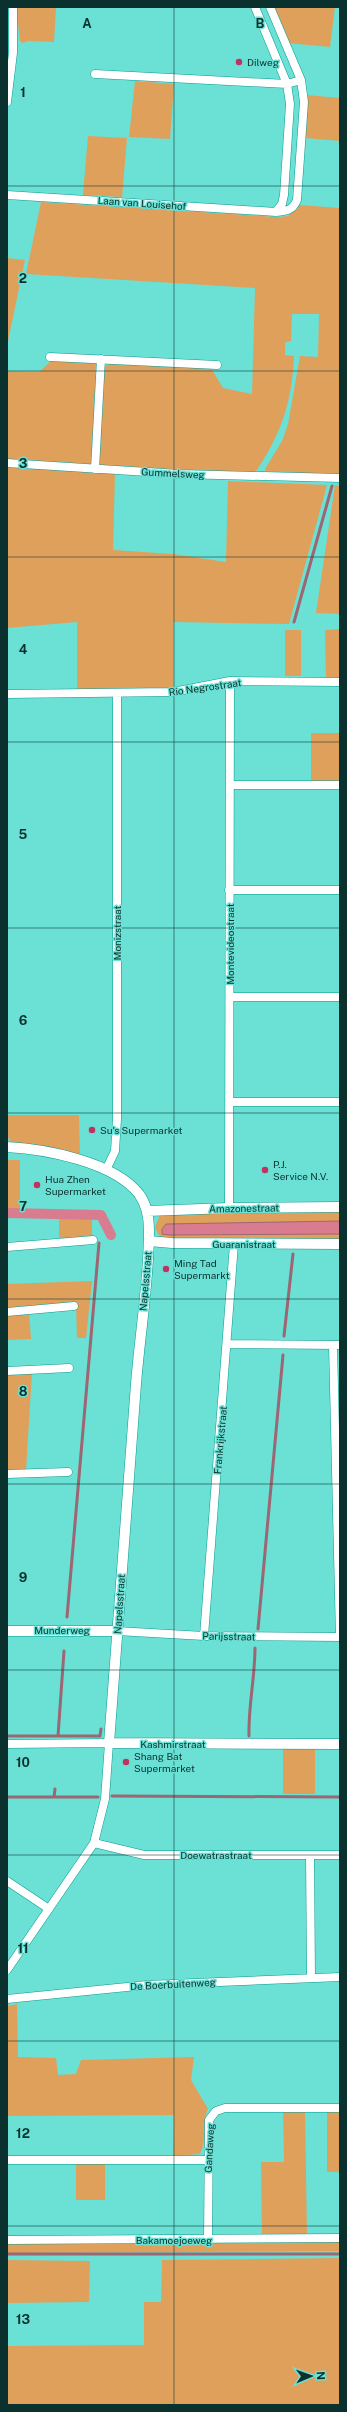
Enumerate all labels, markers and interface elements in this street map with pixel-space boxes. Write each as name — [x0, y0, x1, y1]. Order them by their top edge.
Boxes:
text: A — [82, 16, 92, 31]
text: B — [256, 16, 265, 31]
place label: Dilweg — [247, 56, 279, 68]
marker: Dilweg — [234, 57, 244, 67]
text: 1 — [20, 85, 26, 100]
street label: Laan van Louisehof — [97, 194, 187, 212]
text: 2 — [19, 271, 27, 286]
text: 3 — [19, 456, 28, 471]
street label: Gummelsweg — [141, 465, 205, 481]
text: 4 — [19, 642, 28, 657]
street label: Rio Negrostraat — [168, 676, 242, 698]
text: 5 — [19, 827, 28, 842]
street label: Montevideostraat — [224, 903, 236, 985]
street label: Monizstraat — [111, 905, 123, 960]
text: 6 — [19, 1013, 28, 1028]
place label: Su's Supermarket — [100, 1124, 183, 1136]
marker: Su's Supermarket — [87, 1125, 97, 1135]
place label: P.J. Service N.V. — [273, 1158, 328, 1182]
marker: P.J. Service N.V. — [260, 1165, 270, 1175]
place label: Hua Zhen Supermarket — [45, 1173, 106, 1197]
marker: Hua Zhen Supermarket — [32, 1180, 42, 1190]
text: 7 — [19, 1199, 27, 1214]
street label: Amazonestraat — [209, 1201, 279, 1215]
street label: Guaranistraat — [212, 1238, 276, 1250]
street label: Napelsstraat — [136, 1251, 154, 1311]
place label: Ming Tad Supermarkt — [174, 1257, 230, 1281]
marker: Ming Tad Supermarkt — [161, 1264, 171, 1274]
text: 8 — [19, 1384, 28, 1399]
street label: Frankrijkstraat — [211, 1405, 229, 1475]
text: 9 — [19, 1570, 27, 1585]
street label: Napelsstraat — [111, 1574, 127, 1634]
street label: Munderweg — [34, 1624, 90, 1636]
street label: Parijsstraat — [202, 1630, 256, 1642]
street label: Kashmirstraat — [140, 1738, 206, 1750]
place label: Shang Bat Supermarket — [134, 1750, 195, 1774]
text: 10 — [16, 1755, 30, 1770]
marker: Shang Bat Supermarket — [121, 1757, 131, 1767]
street label: Doewatrastraat — [180, 1849, 252, 1861]
text: 11 — [17, 1941, 29, 1956]
street label: De Boerbuitenweg — [130, 1976, 216, 1992]
street label: Gandaweg — [202, 2123, 216, 2173]
text: 12 — [16, 2126, 30, 2141]
street label: Bakamoejoeweg — [136, 2234, 212, 2246]
text: 13 — [16, 2312, 30, 2327]
north arrow — [291, 2356, 331, 2396]
text: N — [315, 2371, 327, 2380]

